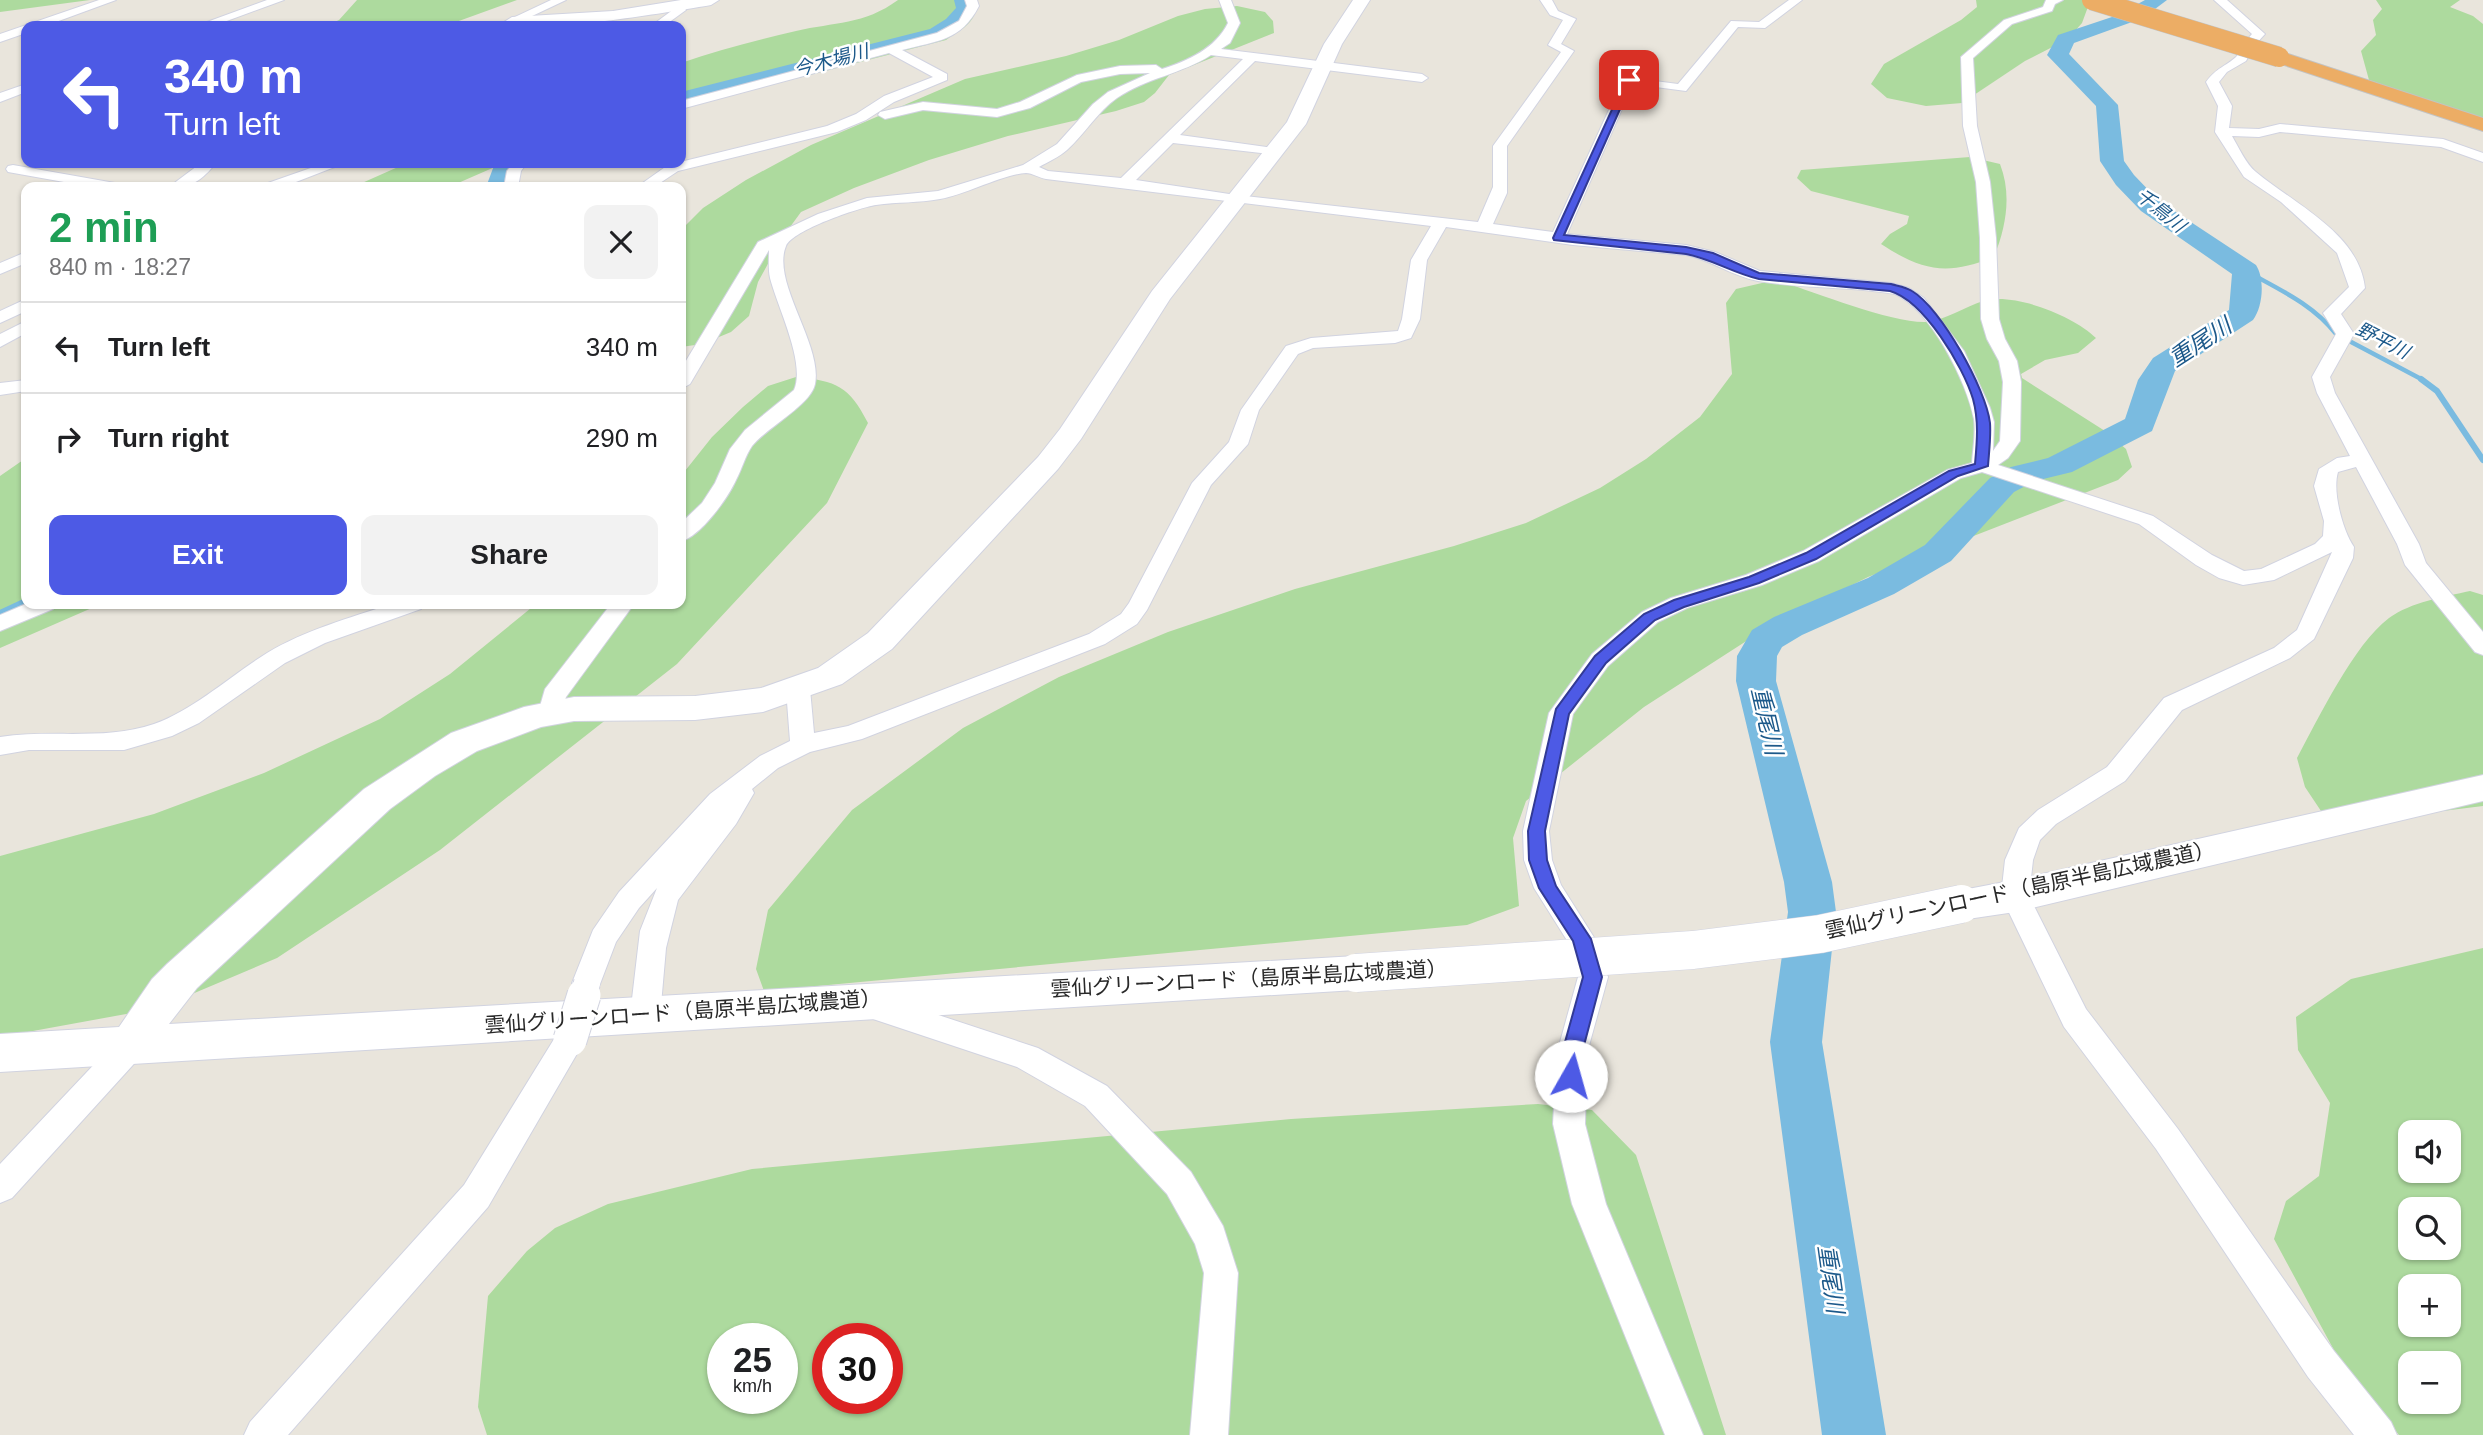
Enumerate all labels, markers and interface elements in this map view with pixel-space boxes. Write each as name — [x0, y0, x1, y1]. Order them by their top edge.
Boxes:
water label: 今木場川 — [792, 40, 872, 80]
icon: left — [49, 49, 140, 140]
text: 340 m — [164, 49, 303, 103]
pin — [1599, 50, 1659, 110]
icon: arrive — [1610, 61, 1648, 99]
text: Turn left — [164, 106, 280, 142]
water label: 千鳥川 — [2132, 184, 2191, 238]
text: 2 min — [49, 204, 159, 251]
button: close — [584, 205, 658, 279]
text: 840 m · 18:27 — [49, 254, 191, 280]
water label: 重尾川 — [2164, 311, 2239, 372]
water label: 野平川 — [2353, 318, 2415, 364]
icon: left — [49, 329, 87, 367]
text: Turn left — [108, 332, 210, 362]
text: 340 m — [586, 332, 658, 362]
icon: right — [49, 420, 87, 458]
text: Turn right — [108, 423, 229, 453]
text: 290 m — [586, 423, 658, 453]
button: Exit — [49, 515, 347, 595]
button: Share — [361, 515, 658, 595]
water label: 重尾川 — [1747, 684, 1788, 760]
street label: 雲仙グリーンロード（島原半島広域農道） — [1823, 837, 2217, 942]
street label: 雲仙グリーンロード（島原半島広域農道） — [1050, 957, 1448, 1000]
street label: 雲仙グリーンロード（島原半島広域農道） — [484, 986, 882, 1037]
position arrow — [1534, 1039, 1608, 1113]
map controls — [2398, 1120, 2461, 1414]
button: sound — [2398, 1120, 2461, 1183]
button: search — [2398, 1197, 2461, 1260]
water label: 重尾川 — [1813, 1243, 1849, 1318]
button: + — [2398, 1274, 2461, 1337]
speed limit sign: 30 — [812, 1323, 903, 1414]
text: 25 — [733, 1340, 772, 1379]
button: − — [2398, 1351, 2461, 1414]
text: km/h — [733, 1376, 772, 1396]

